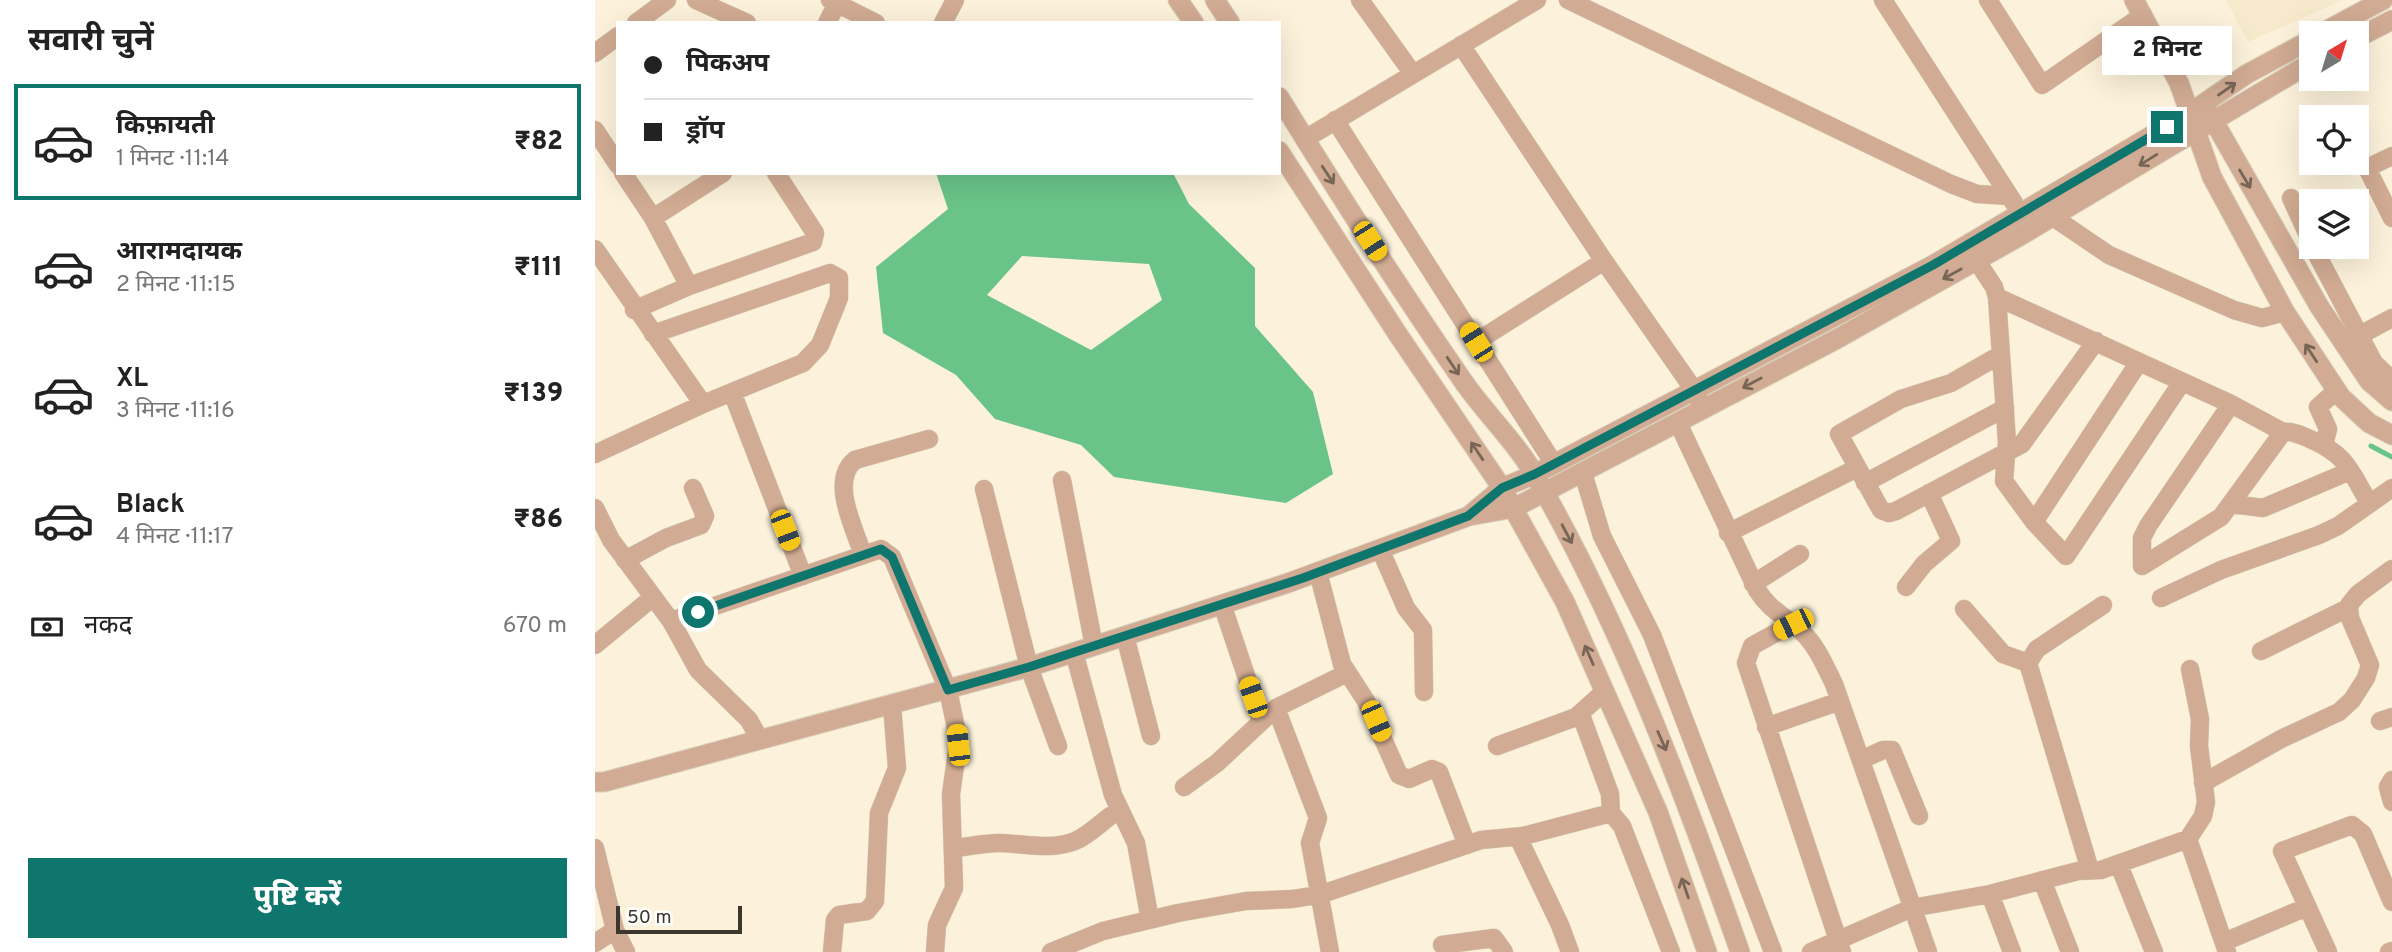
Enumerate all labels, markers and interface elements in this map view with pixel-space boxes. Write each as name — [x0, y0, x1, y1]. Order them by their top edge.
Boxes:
north arrow — [2299, 21, 2369, 91]
map controls — [2299, 21, 2369, 259]
text: सवारी चुनें — [28, 22, 154, 62]
callout: 2 मिनट — [2102, 25, 2232, 74]
text: 2 मिनट — [2132, 36, 2202, 65]
text: पिकअप — [686, 48, 769, 81]
one-way arrow — [2217, 82, 2236, 96]
button: locate — [2299, 105, 2369, 175]
text: किफ़ायती — [116, 110, 215, 143]
icon: car — [32, 111, 95, 174]
route end — [2151, 111, 2183, 143]
text: ड्रॉप — [686, 115, 724, 148]
text: ₹82 — [514, 126, 563, 159]
text: 1 मिनट · 11:14 — [116, 145, 230, 174]
one-way arrow — [2139, 153, 2159, 167]
one-way arrow — [1321, 165, 1335, 185]
one-way arrow — [2238, 168, 2252, 188]
button: layers — [2299, 189, 2369, 259]
car — [1350, 218, 1391, 264]
text: आरामदायक — [116, 236, 242, 269]
icon: car — [32, 237, 95, 300]
text: ₹111 — [514, 252, 563, 285]
one-way arrow — [1942, 268, 1962, 282]
text: 2 मिनट · 11:15 — [116, 271, 236, 300]
car — [1456, 319, 1497, 365]
one-way arrow — [2304, 344, 2318, 363]
one-way arrow — [1445, 356, 1460, 375]
icon: car — [32, 363, 95, 426]
text: XL — [116, 363, 148, 396]
one-way arrow — [1742, 377, 1763, 391]
text: ₹139 — [503, 378, 563, 411]
text: 3 मिनट · 11:16 — [116, 397, 235, 426]
one-way arrow — [1470, 441, 1484, 461]
icon: car — [32, 489, 95, 552]
text: Black — [116, 489, 185, 522]
text: ₹86 — [513, 504, 563, 537]
car — [768, 507, 803, 553]
text: 4 मिनट · 11:17 — [116, 523, 233, 552]
one-way arrow — [1560, 523, 1574, 544]
route start — [682, 596, 714, 628]
car — [1770, 605, 1817, 643]
icon: cash — [28, 608, 66, 646]
text: नकद — [84, 610, 132, 643]
text: 670 m — [503, 612, 567, 641]
one-way arrow — [1582, 645, 1595, 666]
car — [1237, 674, 1270, 720]
car — [1359, 698, 1394, 744]
car — [946, 723, 971, 767]
one-way arrow — [1656, 729, 1669, 751]
button: पुष्टि करें — [28, 858, 567, 938]
one-way arrow — [1678, 877, 1690, 899]
scale bar — [616, 903, 742, 935]
text: 50 m — [627, 906, 672, 930]

